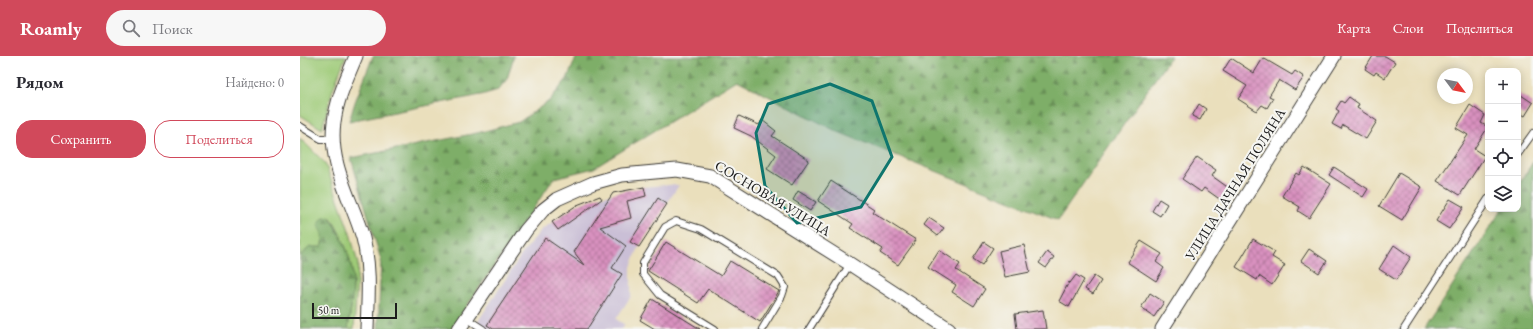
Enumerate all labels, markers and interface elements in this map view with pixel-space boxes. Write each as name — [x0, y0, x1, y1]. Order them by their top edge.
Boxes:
search box — [106, 10, 386, 46]
text: Roamly — [20, 16, 82, 41]
icon: search — [120, 17, 142, 39]
text: Поиск — [152, 19, 193, 38]
text: Карта — [1337, 19, 1371, 37]
text: Слои — [1393, 19, 1424, 37]
text: Поделиться — [1446, 19, 1513, 37]
north arrow — [1437, 68, 1473, 104]
map controls — [1485, 68, 1521, 212]
button: + — [1485, 68, 1521, 104]
text: Рядом — [16, 71, 64, 93]
text: Найдено: 0 — [225, 74, 284, 91]
street label: УЛИЦА ДАЧНАЯ ПОЛЯНА — [1180, 104, 1289, 264]
button: − — [1485, 104, 1521, 140]
button: Сохранить — [16, 120, 146, 158]
button: Поделиться — [154, 120, 284, 158]
button: locate — [1485, 140, 1521, 176]
street label: СОСНОВАЯ УЛИЦА — [712, 156, 835, 240]
button: layers — [1485, 176, 1521, 212]
scale bar — [312, 301, 397, 320]
text: 50 m — [318, 303, 339, 317]

